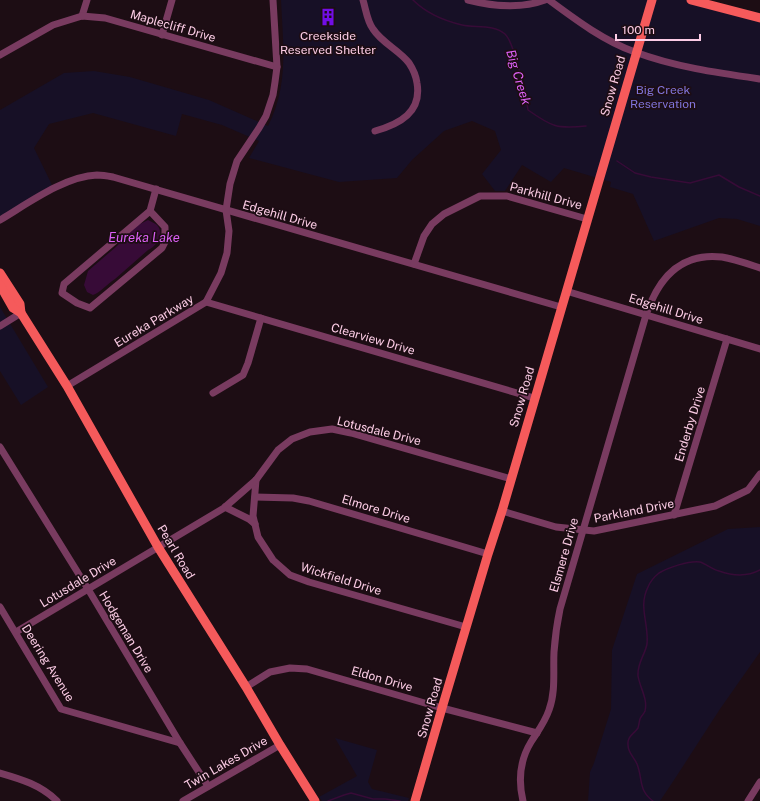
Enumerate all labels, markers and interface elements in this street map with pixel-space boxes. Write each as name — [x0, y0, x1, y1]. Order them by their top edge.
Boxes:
street label: Maplecliff Drive — [129, 7, 218, 45]
building icon: Creekside Reserved Shelter — [318, 7, 338, 27]
scale bar — [616, 16, 700, 42]
text: 100 m — [622, 23, 655, 37]
place label: Creekside Reserved Shelter — [280, 29, 376, 57]
water label: Big Creek — [503, 48, 534, 107]
street label: Snow Road — [598, 54, 628, 118]
park label: Big Creek Reservation — [630, 83, 696, 111]
street label: Parkhill Drive — [508, 180, 584, 212]
street label: Edgehill Drive — [241, 198, 319, 232]
water label: Eureka Lake — [108, 230, 180, 245]
street label: Edgehill Drive — [627, 291, 705, 327]
street label: Eureka Parkway — [112, 292, 197, 350]
street label: Clearview Drive — [329, 320, 417, 358]
street label: Snow Road — [507, 365, 537, 429]
street label: Enderby Drive — [672, 384, 708, 463]
street label: Lotusdale Drive — [335, 414, 423, 448]
street label: Elmore Drive — [340, 492, 412, 526]
street label: Parkland Drive — [593, 496, 676, 526]
street label: Elsmere Drive — [547, 516, 581, 594]
street label: Pearl Road — [154, 522, 198, 582]
street label: Lotusdale Drive — [37, 554, 119, 610]
street label: Wickfield Drive — [299, 560, 383, 598]
street label: Hodgeman Drive — [96, 589, 156, 675]
street label: Deering Avenue — [19, 622, 77, 704]
street label: Eldon Drive — [350, 664, 414, 694]
street label: Snow Road — [415, 676, 445, 740]
street label: Twin Lakes Drive — [182, 734, 270, 792]

